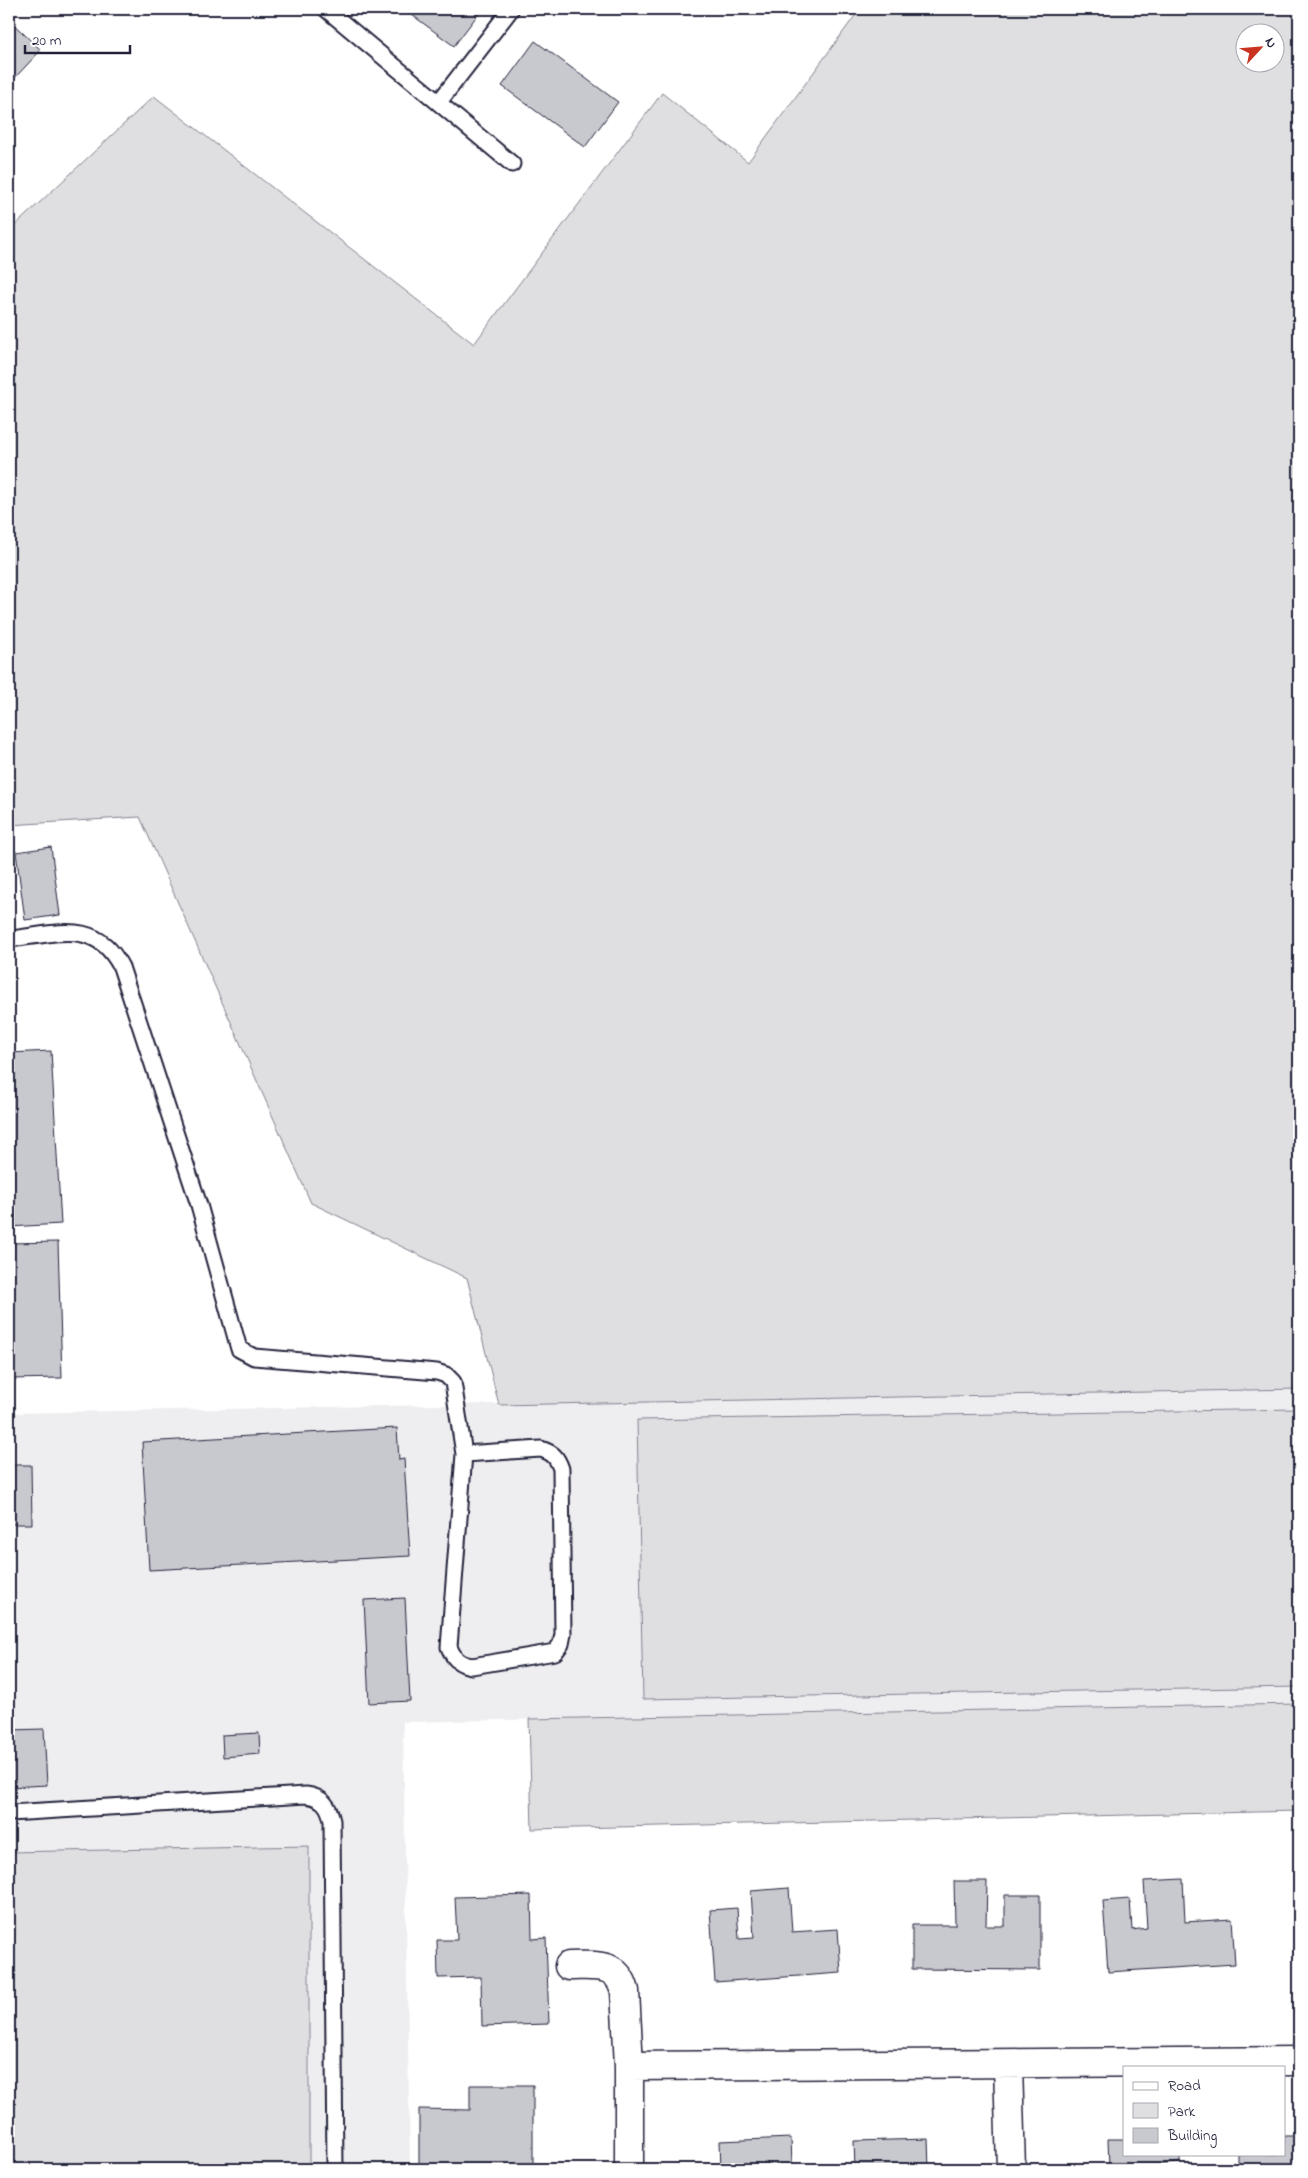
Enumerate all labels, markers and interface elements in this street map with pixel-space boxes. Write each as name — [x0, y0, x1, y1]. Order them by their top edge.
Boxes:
scale bar — [25, 22, 130, 54]
north arrow — [1236, 22, 1286, 72]
text: 20 m — [32, 30, 62, 52]
text: N — [1259, 34, 1282, 52]
legend — [1123, 2066, 1286, 2156]
text: Road — [1168, 2075, 1201, 2097]
text: Park — [1168, 2101, 1196, 2123]
text: Building — [1167, 2125, 1217, 2148]

